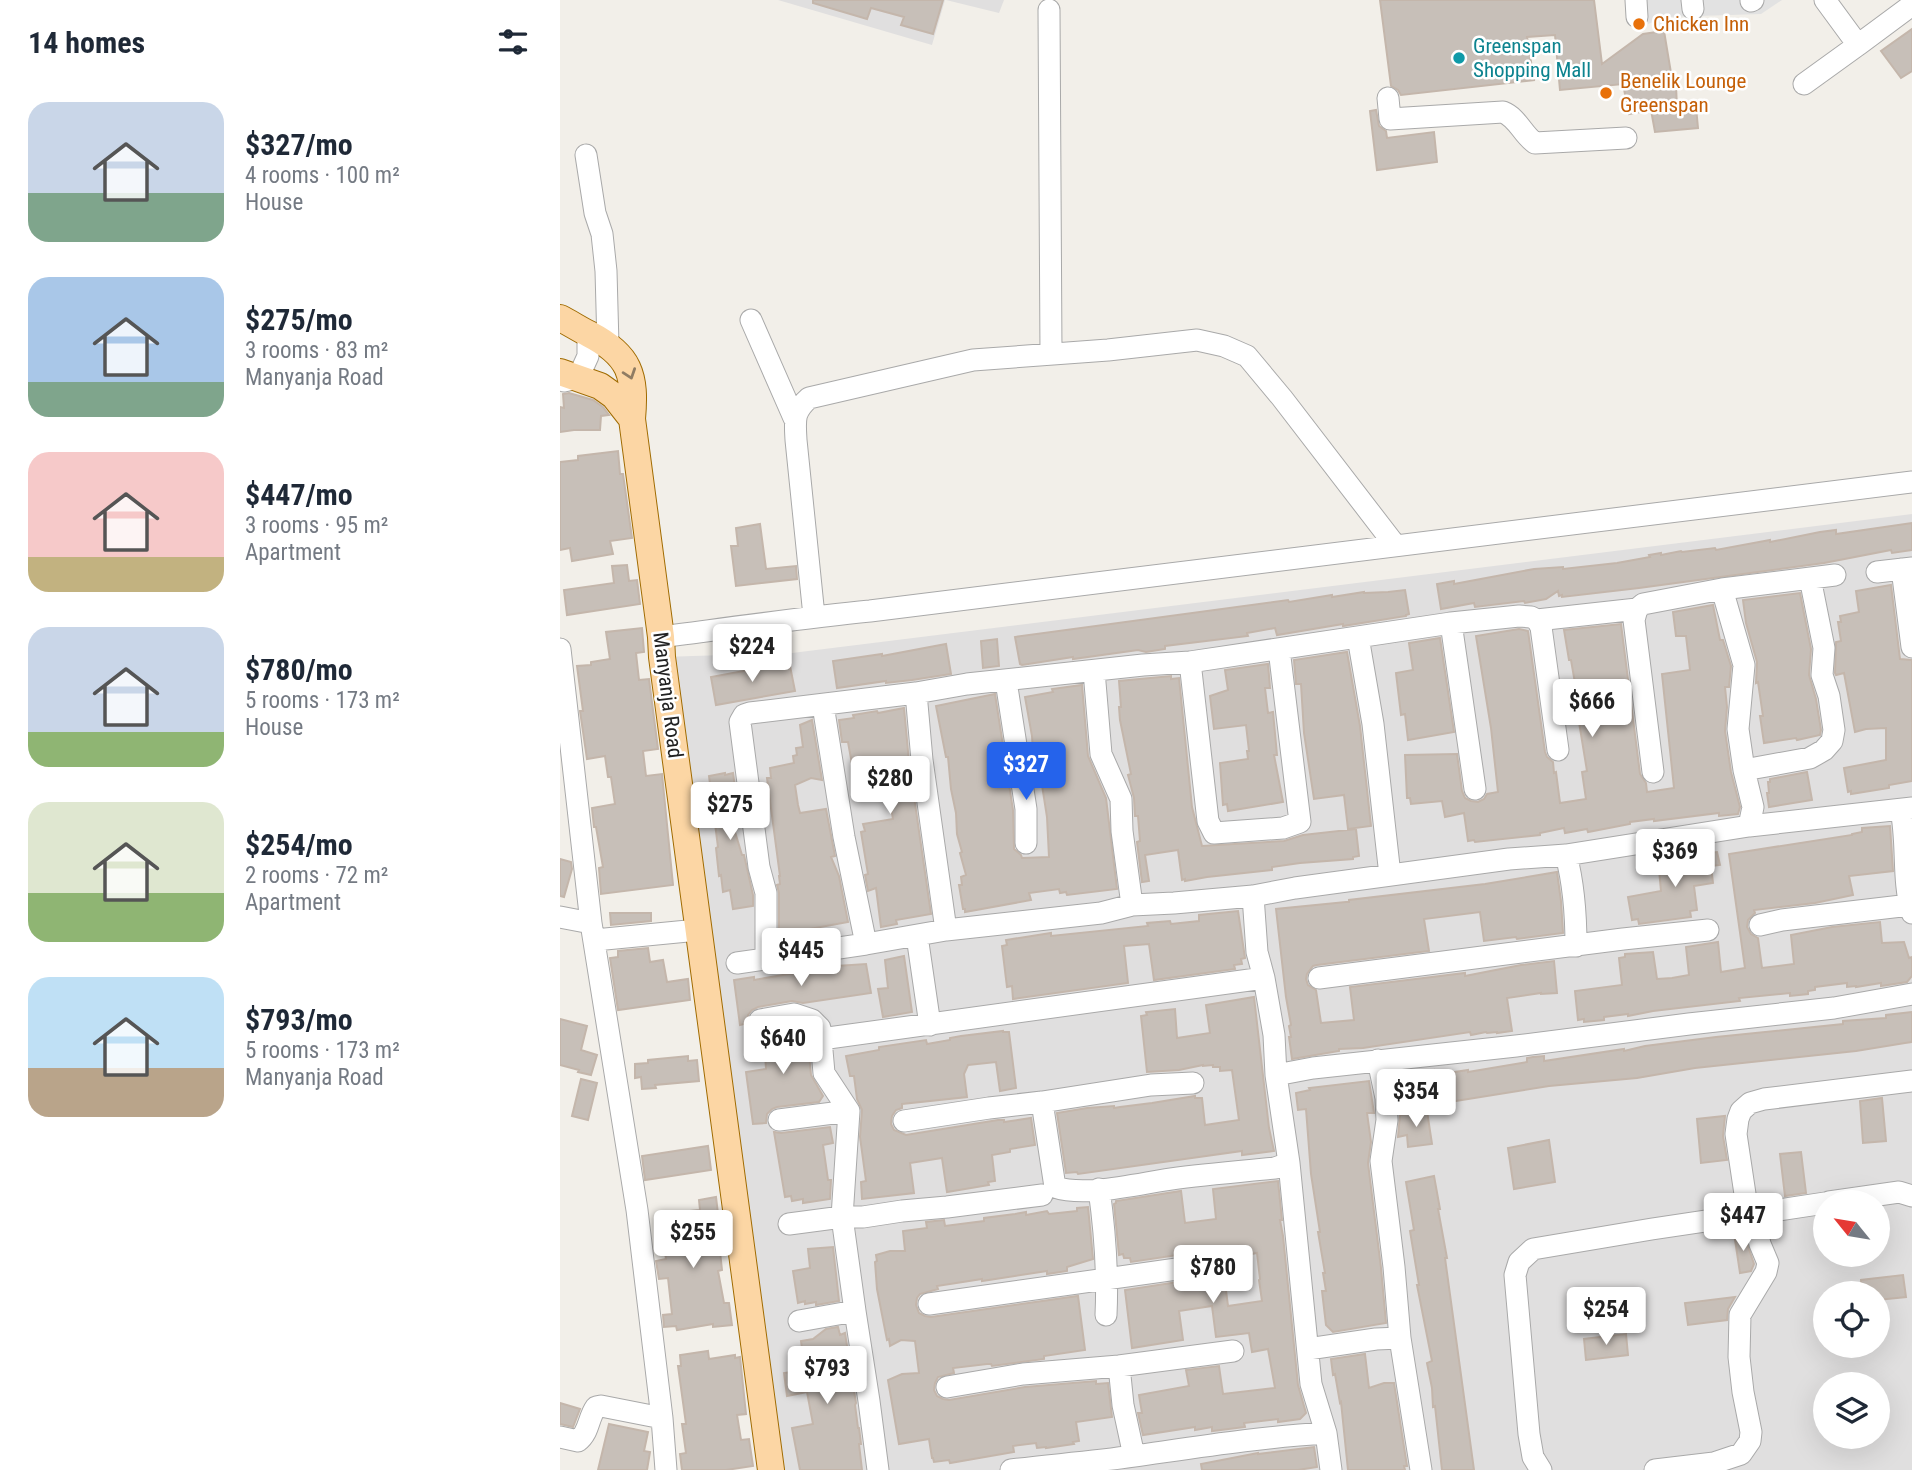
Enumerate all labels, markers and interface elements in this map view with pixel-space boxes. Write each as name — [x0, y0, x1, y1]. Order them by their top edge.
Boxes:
place label: Chicken Inn — [1653, 12, 1749, 36]
marker: Chicken Inn — [1631, 16, 1647, 32]
icon: filters — [494, 23, 532, 61]
text: 14 homes — [28, 25, 145, 60]
place label: Greenspan Shopping Mall — [1473, 34, 1591, 82]
marker: Greenspan Shopping Mall — [1451, 50, 1467, 66]
place label: Benelik Lounge Greenspan — [1620, 69, 1746, 117]
marker: Benelik Lounge Greenspan — [1598, 85, 1614, 101]
text: $327/mo — [245, 127, 353, 162]
icon: home — [84, 130, 168, 214]
text: 4 rooms · 100 m² — [245, 162, 400, 189]
text: House — [245, 189, 303, 216]
text: $275/mo — [245, 302, 353, 337]
icon: home — [84, 305, 168, 389]
text: 3 rooms · 83 m² — [245, 337, 388, 364]
text: Manyanja Road — [245, 364, 384, 391]
one-way arrow — [622, 368, 636, 380]
text: $447/mo — [245, 477, 353, 512]
icon: home — [84, 480, 168, 564]
text: 3 rooms · 95 m² — [245, 512, 388, 539]
text: Apartment — [245, 539, 341, 566]
pin: $224 — [711, 624, 793, 684]
street label: Manyanja Road — [648, 631, 688, 759]
text: $224 — [729, 633, 775, 660]
text: $780/mo — [245, 652, 353, 687]
icon: home — [84, 655, 168, 739]
pin: $666 — [1551, 680, 1633, 739]
text: 5 rooms · 173 m² — [245, 687, 400, 714]
text: $666 — [1569, 688, 1615, 715]
text: House — [245, 714, 303, 741]
pin: $327 — [985, 742, 1067, 802]
text: $327 — [1003, 751, 1049, 778]
pin: $280 — [849, 756, 931, 816]
text: $280 — [867, 765, 913, 792]
pin: $275 — [689, 782, 771, 842]
text: $275 — [707, 791, 753, 818]
text: $254/mo — [245, 827, 353, 862]
icon: home — [84, 830, 168, 914]
pin: $369 — [1634, 830, 1716, 889]
text: $369 — [1652, 838, 1698, 865]
text: 2 rooms · 72 m² — [245, 862, 388, 889]
text: Apartment — [245, 889, 341, 916]
pin: $445 — [760, 928, 842, 988]
text: $445 — [778, 937, 824, 964]
text: $793/mo — [245, 1002, 353, 1037]
icon: home — [84, 1005, 168, 1089]
pin: $640 — [742, 1016, 824, 1076]
text: $640 — [760, 1025, 806, 1052]
text: 5 rooms · 173 m² — [245, 1037, 400, 1064]
text: Manyanja Road — [245, 1064, 384, 1091]
pin: $354 — [1375, 1070, 1457, 1129]
text: $354 — [1393, 1078, 1439, 1105]
north arrow — [1813, 1190, 1890, 1267]
map controls — [1813, 1190, 1890, 1449]
pin: $447 — [1702, 1194, 1784, 1253]
text: $447 — [1720, 1202, 1766, 1229]
pin: $255 — [652, 1210, 734, 1270]
text: $255 — [670, 1219, 716, 1246]
pin: $780 — [1172, 1246, 1254, 1305]
text: $780 — [1190, 1254, 1236, 1281]
button: locate — [1813, 1281, 1890, 1358]
pin: $254 — [1565, 1288, 1647, 1347]
text: $254 — [1583, 1296, 1629, 1323]
pin: $793 — [786, 1346, 868, 1406]
text: $793 — [804, 1355, 850, 1382]
button: layers — [1813, 1372, 1890, 1449]

